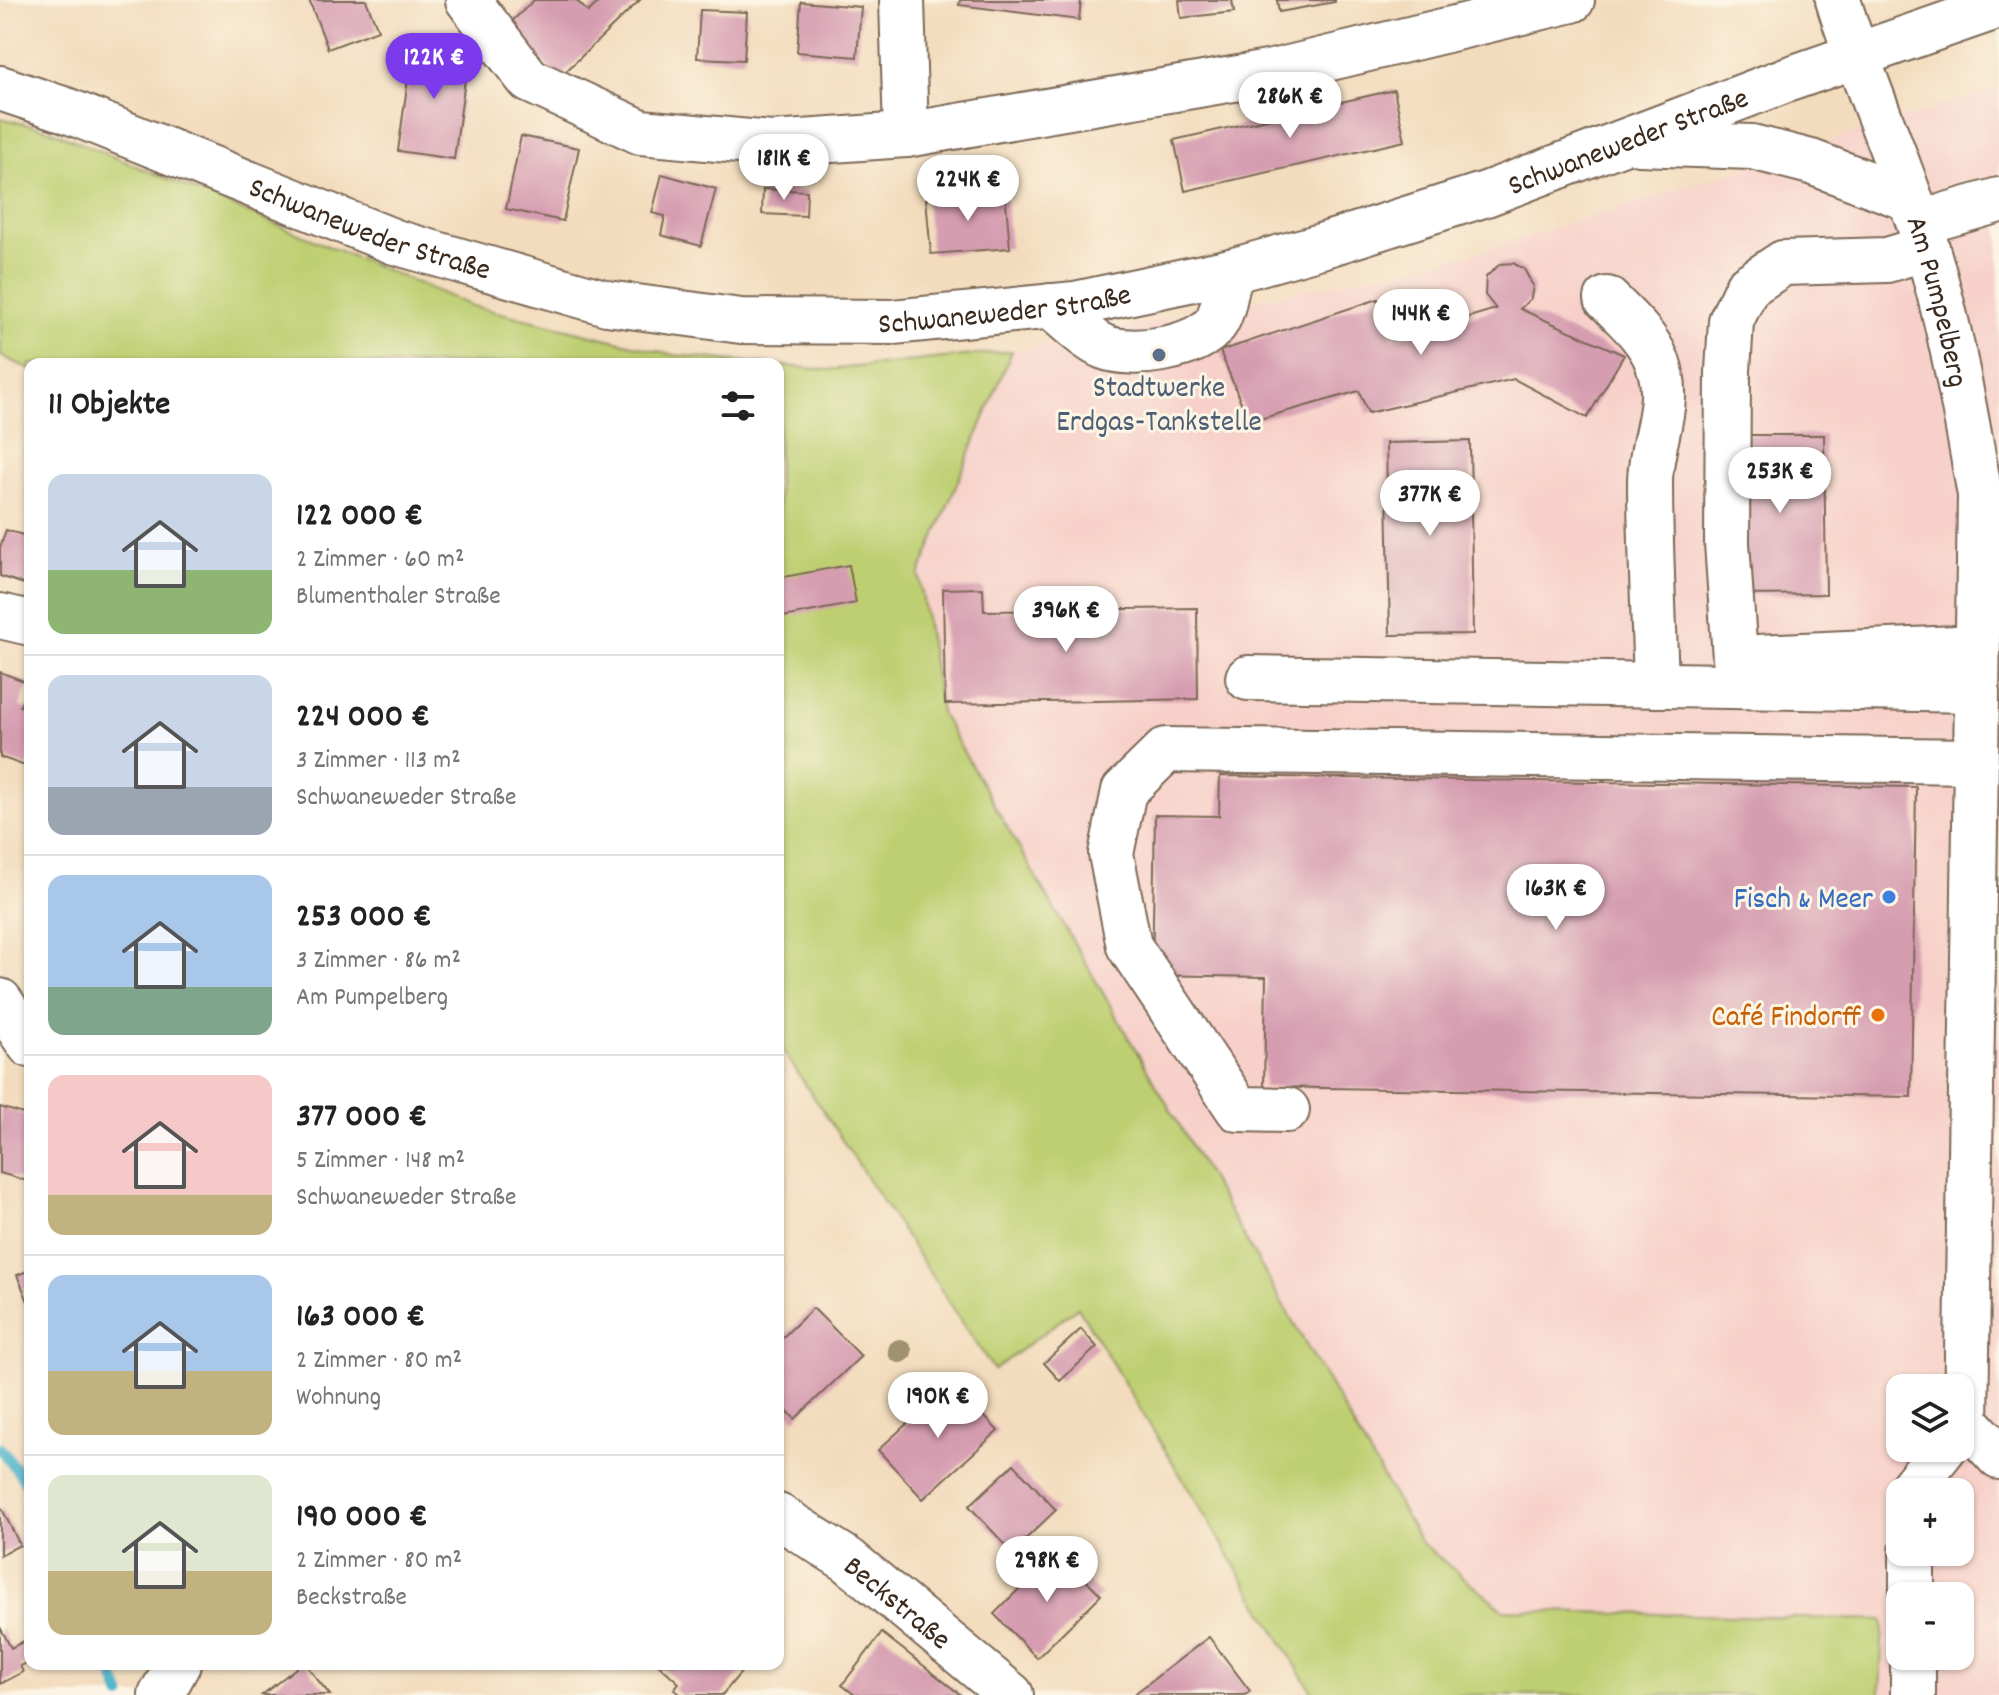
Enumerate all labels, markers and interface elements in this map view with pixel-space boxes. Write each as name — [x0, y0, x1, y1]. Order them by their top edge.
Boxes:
pin: 122K € — [369, 33, 499, 101]
text: 122K € — [404, 40, 464, 77]
pin: 286K € — [1225, 72, 1355, 140]
text: 286K € — [1256, 79, 1324, 116]
street label: Schwaneweder Straße — [1503, 79, 1756, 210]
pin: 181K € — [719, 134, 849, 202]
text: 181K € — [757, 141, 811, 178]
pin: 224K € — [903, 155, 1033, 223]
text: 224K € — [935, 162, 1001, 199]
street label: Schwaneweder Straße — [241, 168, 495, 294]
street label: Am Pumpelberg — [1892, 211, 1977, 391]
street label: Schwaneweder Straße — [878, 276, 1136, 348]
pin: 144K € — [1356, 289, 1486, 357]
text: 144K € — [1391, 296, 1451, 333]
marker: Stadtwerke Erdgas-Tankstelle — [1150, 346, 1168, 364]
place label: Stadtwerke Erdgas-Tankstelle — [1056, 369, 1262, 446]
text: 11 Objekte — [48, 382, 170, 431]
icon: filters — [716, 384, 760, 428]
pin: 253K € — [1715, 447, 1845, 515]
text: 253K € — [1746, 454, 1814, 491]
pin: 377K € — [1365, 470, 1495, 538]
text: 377K € — [1398, 477, 1462, 514]
text: 122 000 € — [296, 493, 423, 542]
icon: home — [112, 506, 208, 602]
text: 2 Zimmer · 60 m² — [296, 542, 464, 579]
text: Blumenthaler Straße — [296, 579, 501, 616]
pin: 396K € — [1001, 586, 1131, 654]
text: 396K € — [1032, 593, 1100, 630]
text: 224 000 € — [296, 694, 430, 743]
icon: home — [112, 707, 208, 803]
text: 3 Zimmer · 113 m² — [296, 743, 461, 780]
text: Schwaneweder Straße — [296, 780, 516, 817]
pin: 163K € — [1491, 864, 1621, 932]
text: 163K € — [1525, 871, 1587, 908]
place label: Fisch & Meer — [1734, 880, 1873, 923]
marker: Fisch & Meer — [1880, 888, 1898, 906]
text: 253 000 € — [296, 894, 432, 943]
icon: home — [112, 907, 208, 1003]
text: 3 Zimmer · 86 m² — [296, 943, 461, 980]
text: Am Pumpelberg — [296, 980, 448, 1017]
place label: Café Findorff — [1711, 998, 1862, 1041]
marker: Café Findorff — [1869, 1006, 1887, 1024]
text: 377 000 € — [296, 1094, 427, 1143]
icon: home — [112, 1107, 208, 1203]
text: 5 Zimmer · 148 m² — [296, 1143, 465, 1180]
text: Schwaneweder Straße — [296, 1180, 516, 1217]
text: 163 000 € — [296, 1294, 425, 1343]
icon: home — [112, 1307, 208, 1403]
text: 2 Zimmer · 80 m² — [296, 1343, 462, 1380]
pin: 190K € — [873, 1372, 1003, 1440]
map controls — [1886, 1374, 1974, 1670]
button: layers — [1886, 1374, 1974, 1462]
text: 190K € — [906, 1379, 970, 1416]
text: Wohnung — [296, 1380, 381, 1417]
button: + — [1886, 1478, 1974, 1566]
text: 190 000 € — [296, 1494, 428, 1543]
icon: home — [112, 1507, 208, 1603]
pin: 298K € — [982, 1536, 1112, 1604]
text: 2 Zimmer · 80 m² — [296, 1543, 462, 1580]
text: 298K € — [1014, 1543, 1080, 1580]
street label: Beckstraße — [832, 1548, 959, 1663]
text: Beckstraße — [296, 1580, 407, 1617]
button: − — [1886, 1582, 1974, 1670]

